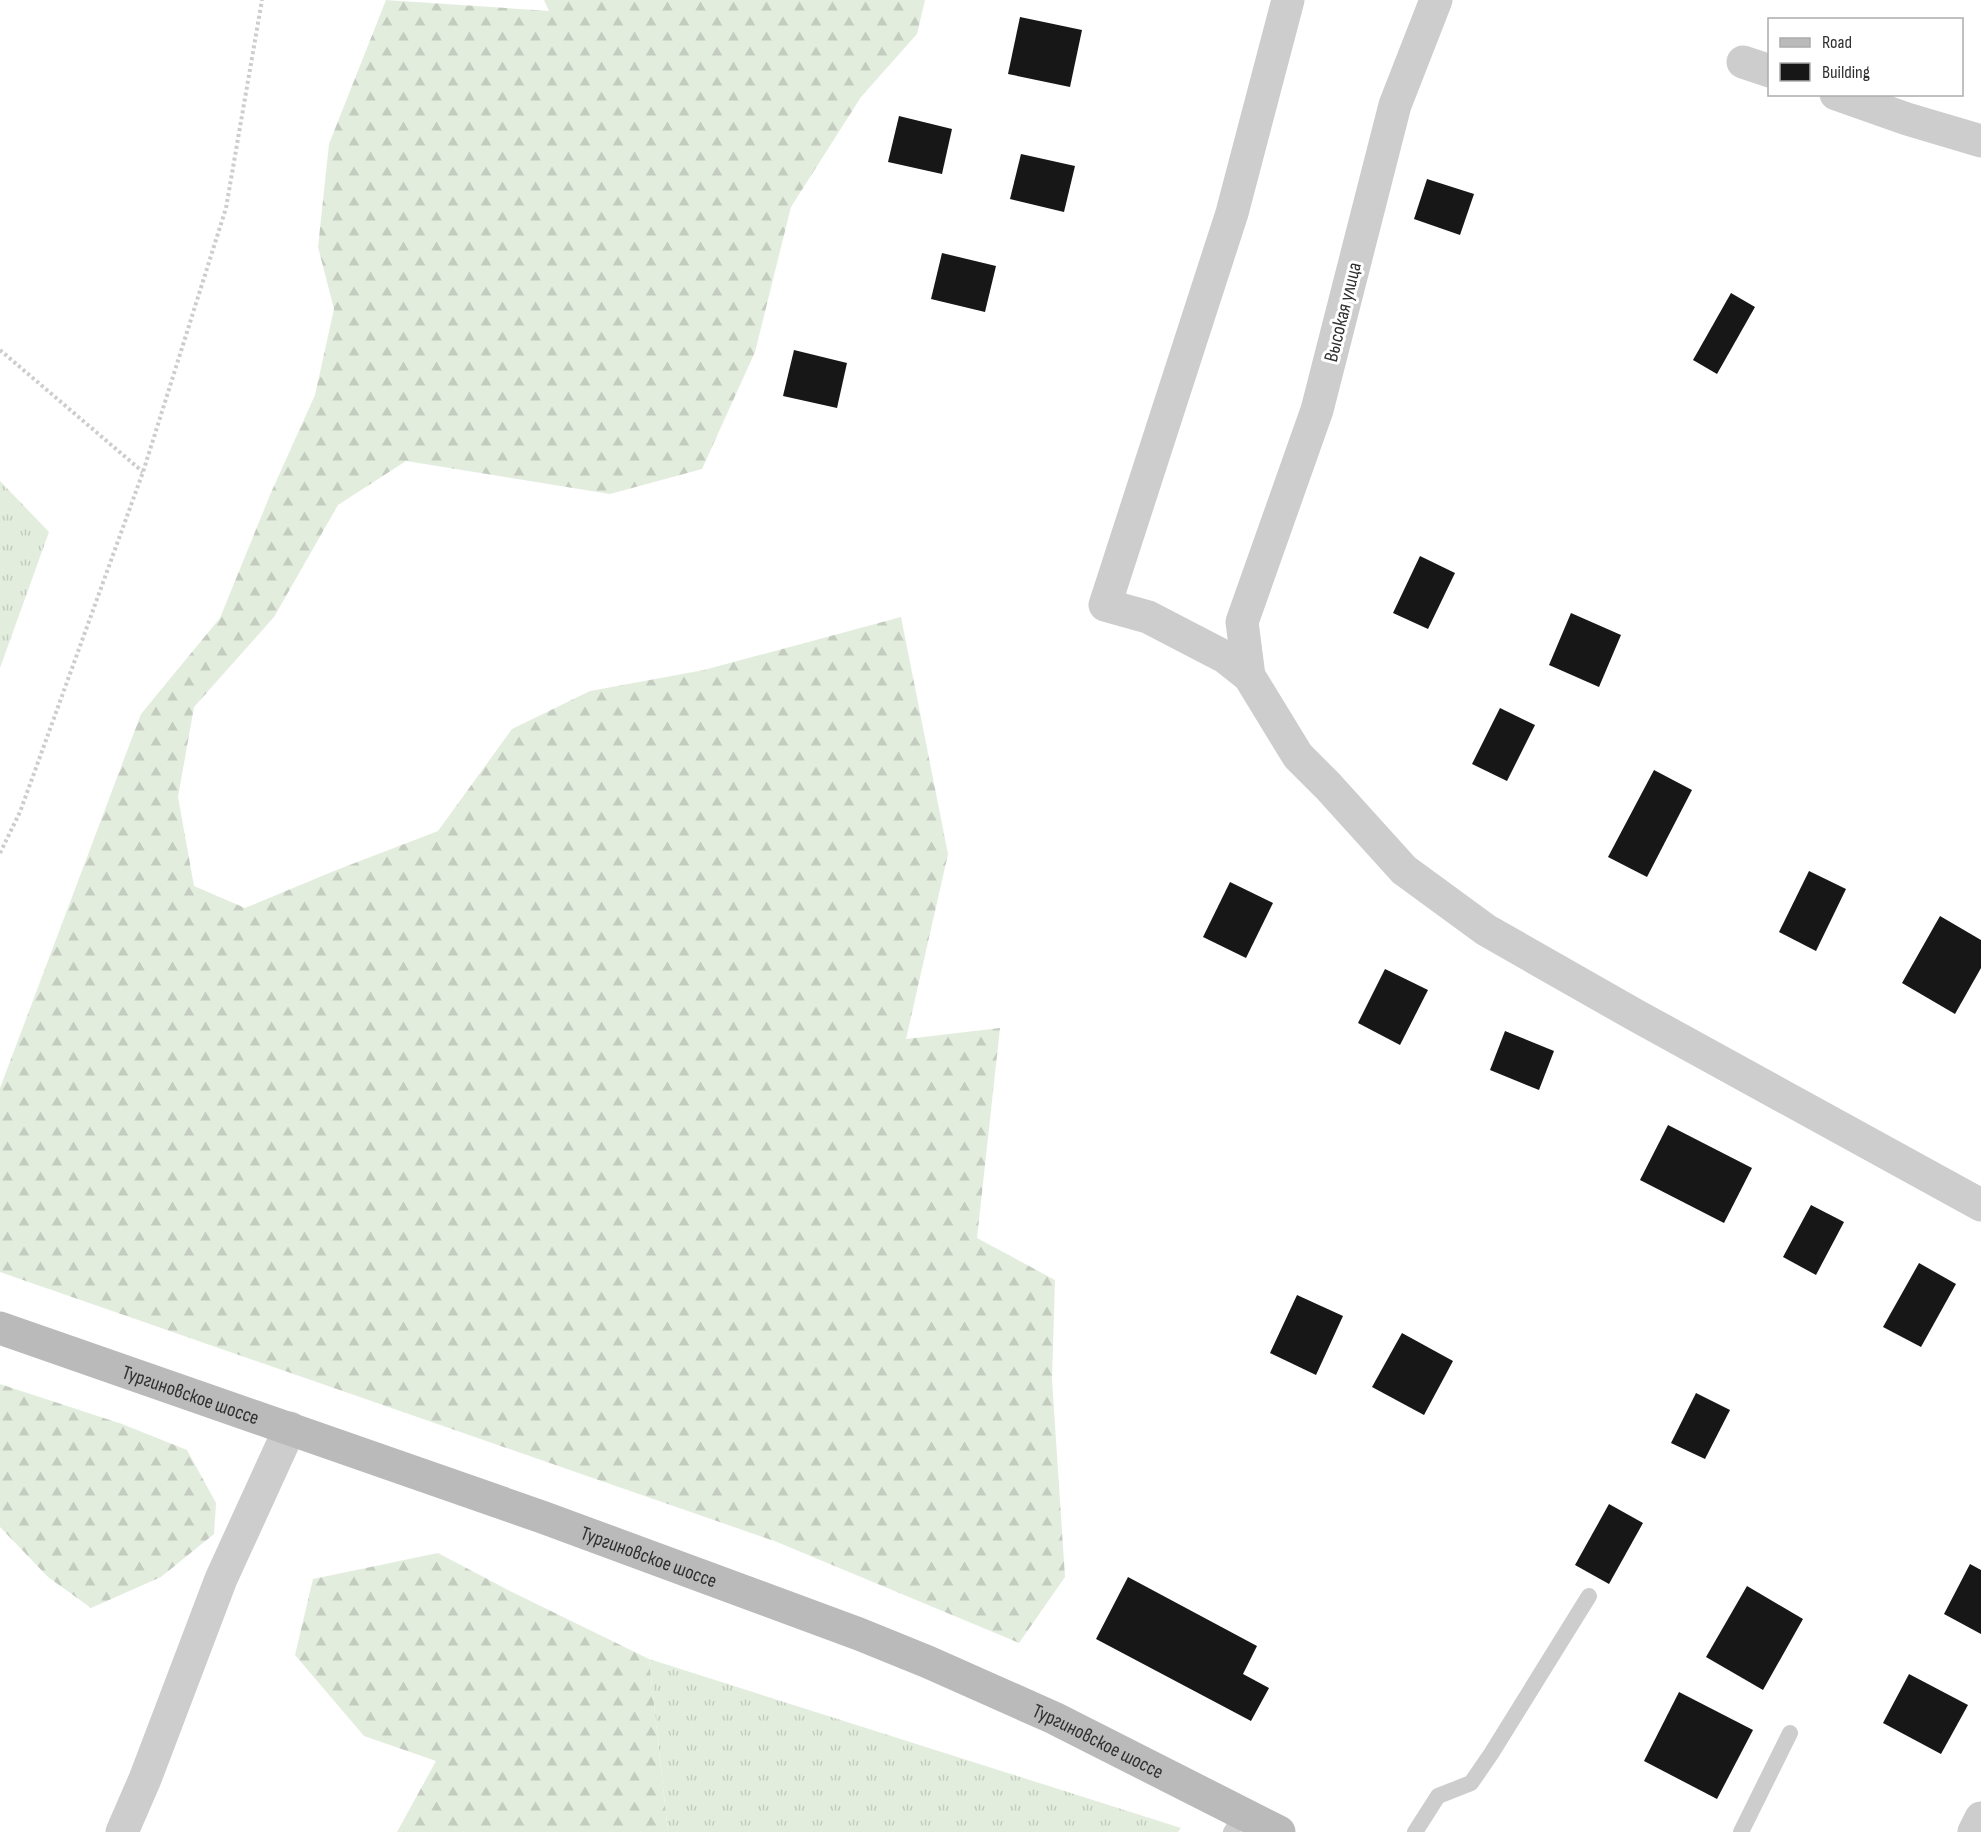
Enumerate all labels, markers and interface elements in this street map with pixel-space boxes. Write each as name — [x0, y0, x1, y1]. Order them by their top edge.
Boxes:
legend — [1768, 18, 1963, 96]
text: Road — [1822, 32, 1852, 53]
text: Building — [1822, 62, 1870, 83]
street label: Высокая улица — [1319, 260, 1367, 365]
street label: Тургиновское шоссе — [119, 1360, 262, 1430]
street label: Тургиновское шоссе — [577, 1521, 720, 1594]
street label: Тургиновское шоссе — [1029, 1699, 1167, 1785]

